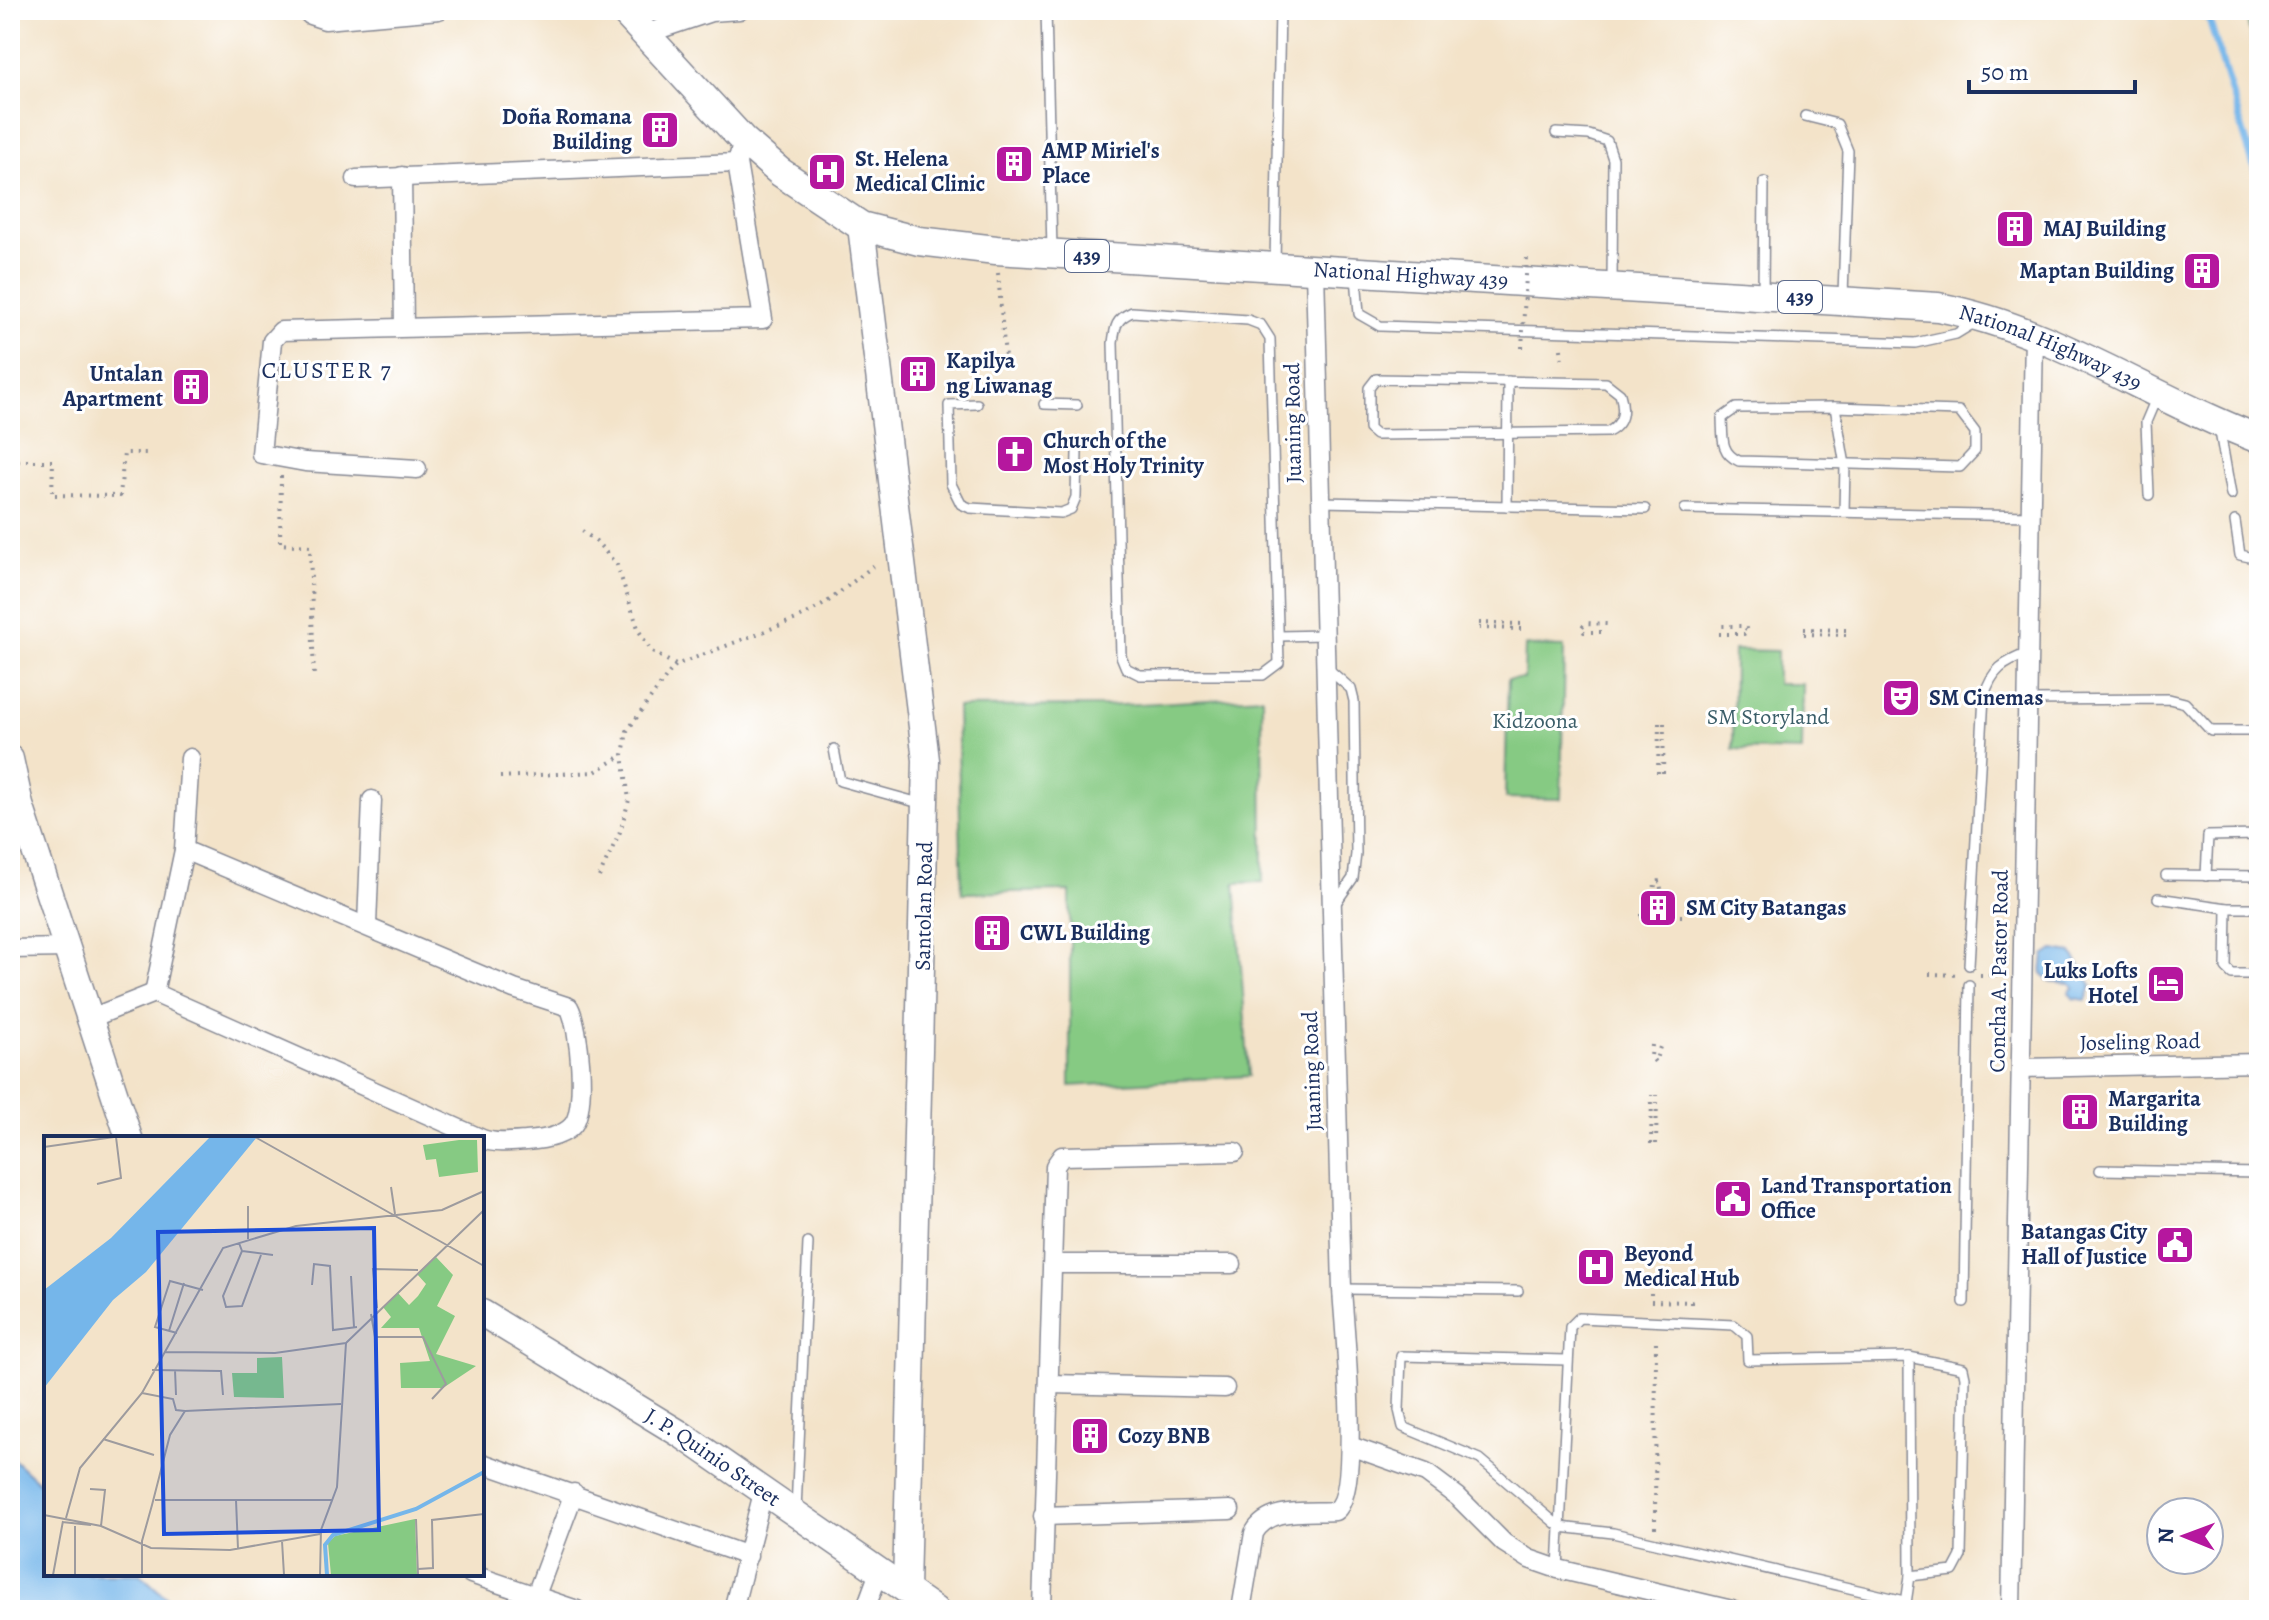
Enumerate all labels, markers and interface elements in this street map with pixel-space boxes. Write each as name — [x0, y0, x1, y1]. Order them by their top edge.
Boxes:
scale bar — [1969, 44, 2135, 94]
text: 50 m — [1981, 56, 2029, 88]
place label: Doña Romana Building — [502, 102, 633, 157]
building icon: Doña Romana Building — [639, 109, 681, 151]
place label: AMP Miriel's Place — [1041, 136, 1160, 191]
building icon: AMP Miriel's Place — [993, 143, 1035, 185]
place label: St. Helena Medical Clinic — [855, 144, 985, 199]
hospital icon: St. Helena Medical Clinic — [806, 151, 848, 193]
building icon: MAJ Building — [1994, 208, 2036, 250]
place label: MAJ Building — [2043, 214, 2167, 244]
road number: 439 — [1065, 240, 1109, 272]
building icon: Maptan Building — [2181, 250, 2223, 292]
street label: National Highway 439 — [1312, 254, 1509, 296]
place label: Maptan Building — [2019, 256, 2175, 286]
road number: 439 — [1778, 281, 1822, 313]
street label: National Highway 439 — [1956, 297, 2147, 398]
place label: Kapilya ng Liwanag — [946, 346, 1053, 401]
building icon: Kapilya ng Liwanag — [897, 353, 939, 395]
district label: CLUSTER 7 — [261, 354, 393, 386]
place label: Untalan Apartment — [62, 359, 164, 414]
street label: Juaning Road — [1277, 362, 1309, 483]
building icon: Untalan Apartment — [170, 366, 212, 408]
place label: Church of the Most Holy Trinity — [1043, 426, 1205, 481]
church icon: Church of the Most Holy Trinity — [994, 433, 1036, 475]
theatre icon: SM Cinemas — [1880, 677, 1922, 719]
place label: SM Cinemas — [1929, 683, 2043, 713]
park label: SM Storyland — [1707, 702, 1829, 732]
park label: Kidzoona — [1492, 706, 1579, 736]
street label: Santolan Road — [908, 841, 940, 971]
street label: Concha A. Pastor Road — [1982, 869, 2016, 1073]
building icon: SM City Batangas — [1637, 887, 1679, 929]
place label: SM City Batangas — [1686, 893, 1846, 923]
building icon: CWL Building — [971, 912, 1013, 954]
place label: CWL Building — [1020, 918, 1151, 948]
place label: Luks Lofts Hotel — [2043, 956, 2138, 1011]
hotel icon: Luks Lofts Hotel — [2145, 963, 2187, 1005]
street label: Juaning Road — [1295, 1010, 1329, 1132]
street label: Joseling Road — [2079, 1026, 2201, 1058]
place label: Margarita Building — [2108, 1084, 2201, 1139]
building icon: Margarita Building — [2059, 1091, 2101, 1133]
inset map — [44, 1136, 484, 1576]
place label: Land Transportation Office — [1761, 1171, 1952, 1226]
public building icon: Land Transportation Office — [1712, 1178, 1754, 1220]
place label: Batangas City Hall of Justice — [2021, 1217, 2148, 1272]
public building icon: Batangas City Hall of Justice — [2154, 1224, 2196, 1266]
place label: Beyond Medical Hub — [1624, 1239, 1740, 1294]
hospital icon: Beyond Medical Hub — [1575, 1246, 1617, 1288]
street label: J. P. Quinio Street — [639, 1401, 786, 1514]
building icon: Cozy BNB — [1069, 1415, 1111, 1457]
place label: Cozy BNB — [1118, 1421, 1210, 1451]
north arrow — [2145, 1496, 2225, 1576]
text: N — [2151, 1527, 2181, 1544]

